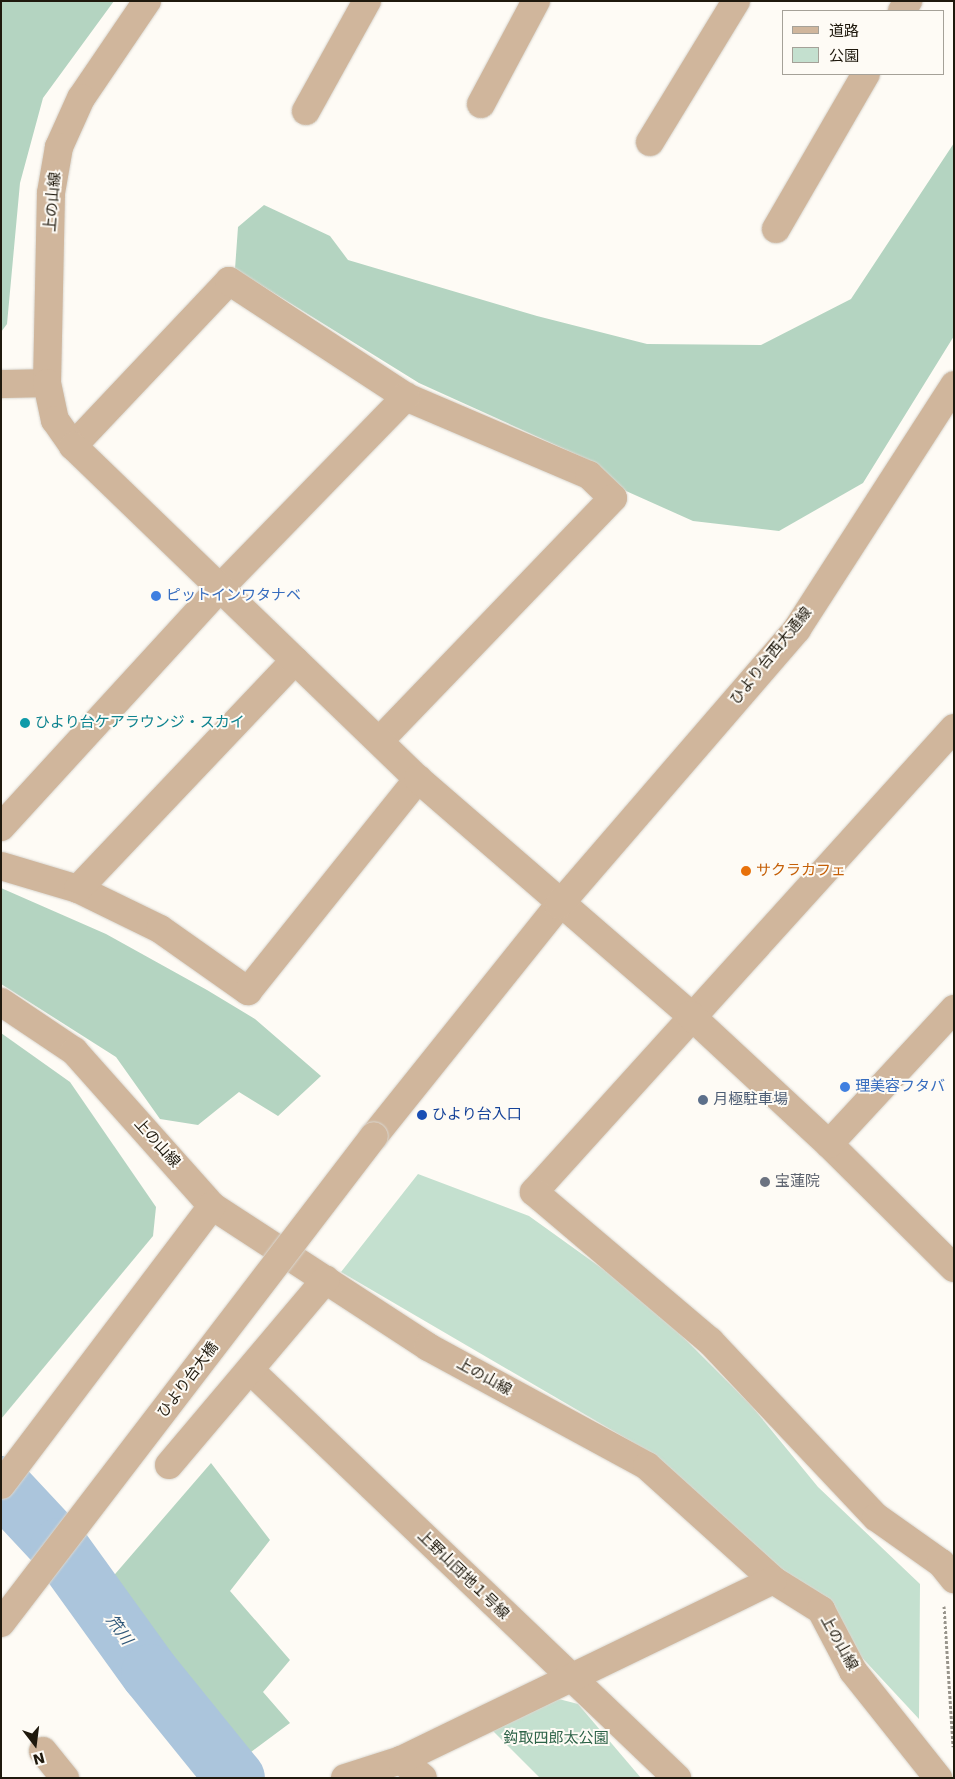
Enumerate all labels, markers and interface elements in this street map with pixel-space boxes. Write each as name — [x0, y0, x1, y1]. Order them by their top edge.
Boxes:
legend — [782, 10, 945, 75]
text: 道路 — [829, 22, 859, 40]
text: 公園 — [829, 47, 859, 65]
street label: 上の山線 — [41, 171, 65, 233]
place label: ピットインワタナベ — [166, 587, 301, 605]
marker: ピットインワタナベ — [150, 590, 162, 602]
street label: ひより台西大通線 — [726, 604, 816, 708]
place label: ひより台ケアラウンジ・スカイ — [35, 714, 245, 732]
marker: ひより台ケアラウンジ・スカイ — [19, 717, 31, 729]
place label: サクラカフェ — [756, 862, 846, 880]
marker: サクラカフェ — [740, 865, 752, 877]
place label: 理美容フタバ — [855, 1078, 945, 1096]
marker: 理美容フタバ — [839, 1081, 851, 1093]
place label: 月極駐車場 — [713, 1091, 788, 1109]
marker: 月極駐車場 — [697, 1094, 709, 1106]
place label: ひより台入口 — [432, 1106, 522, 1124]
marker: ひより台入口 — [416, 1109, 428, 1121]
street label: 上の山線 — [130, 1115, 184, 1171]
place label: 宝蓮院 — [775, 1173, 820, 1191]
marker: 宝蓮院 — [759, 1176, 771, 1188]
street label: ひより台大橋 — [154, 1339, 222, 1421]
street label: 上の山線 — [453, 1355, 515, 1399]
street label: 上野山団地１号線 — [414, 1527, 512, 1623]
water label: 笊川 — [102, 1611, 136, 1649]
street label: 上の山線 — [817, 1612, 861, 1674]
north arrow — [10, 1719, 60, 1769]
park label: 鈎取四郎太公園 — [504, 1730, 608, 1748]
text: N — [31, 1749, 47, 1768]

